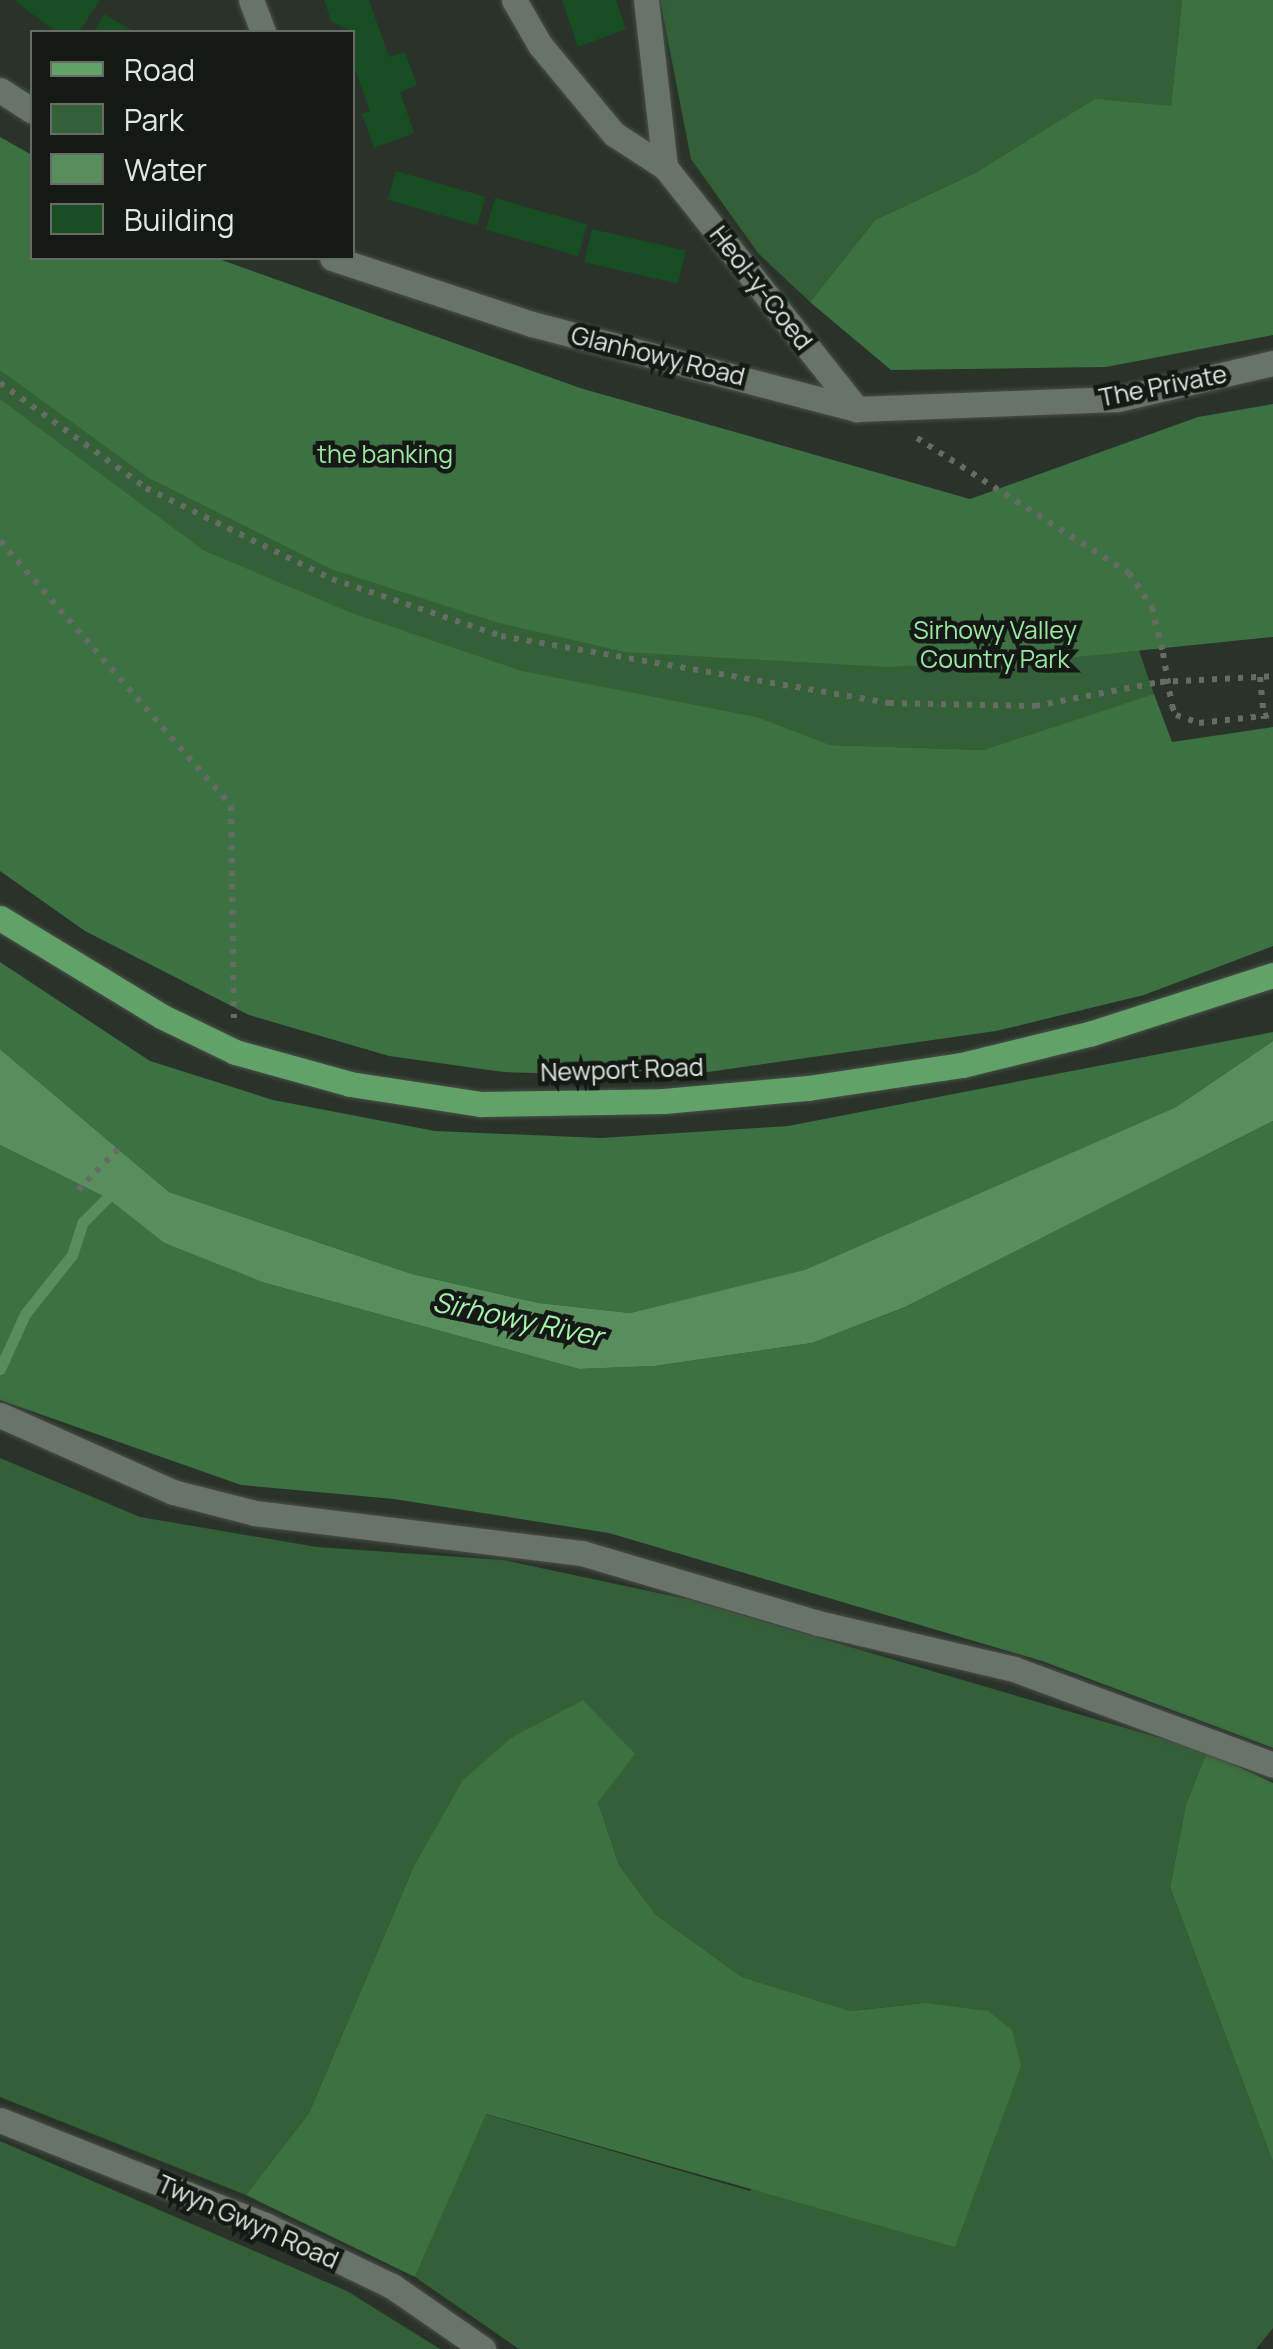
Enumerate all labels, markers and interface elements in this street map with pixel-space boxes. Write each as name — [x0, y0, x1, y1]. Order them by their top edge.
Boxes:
legend — [30, 30, 355, 260]
text: Road — [124, 49, 195, 90]
text: Park — [124, 99, 184, 140]
text: Water — [124, 149, 207, 190]
text: Building — [124, 199, 235, 240]
street label: Heol-y-Coed — [703, 220, 819, 356]
street label: Glanhowy Road — [568, 320, 748, 392]
street label: The Private — [1097, 359, 1229, 413]
park label: the banking — [317, 439, 453, 469]
park label: Sirhowy Valley Country Park — [913, 616, 1077, 675]
street label: Newport Road — [540, 1052, 704, 1088]
water label: Sirhowy River — [430, 1284, 606, 1352]
street label: Twyn Gwyn Road — [153, 2169, 343, 2275]

